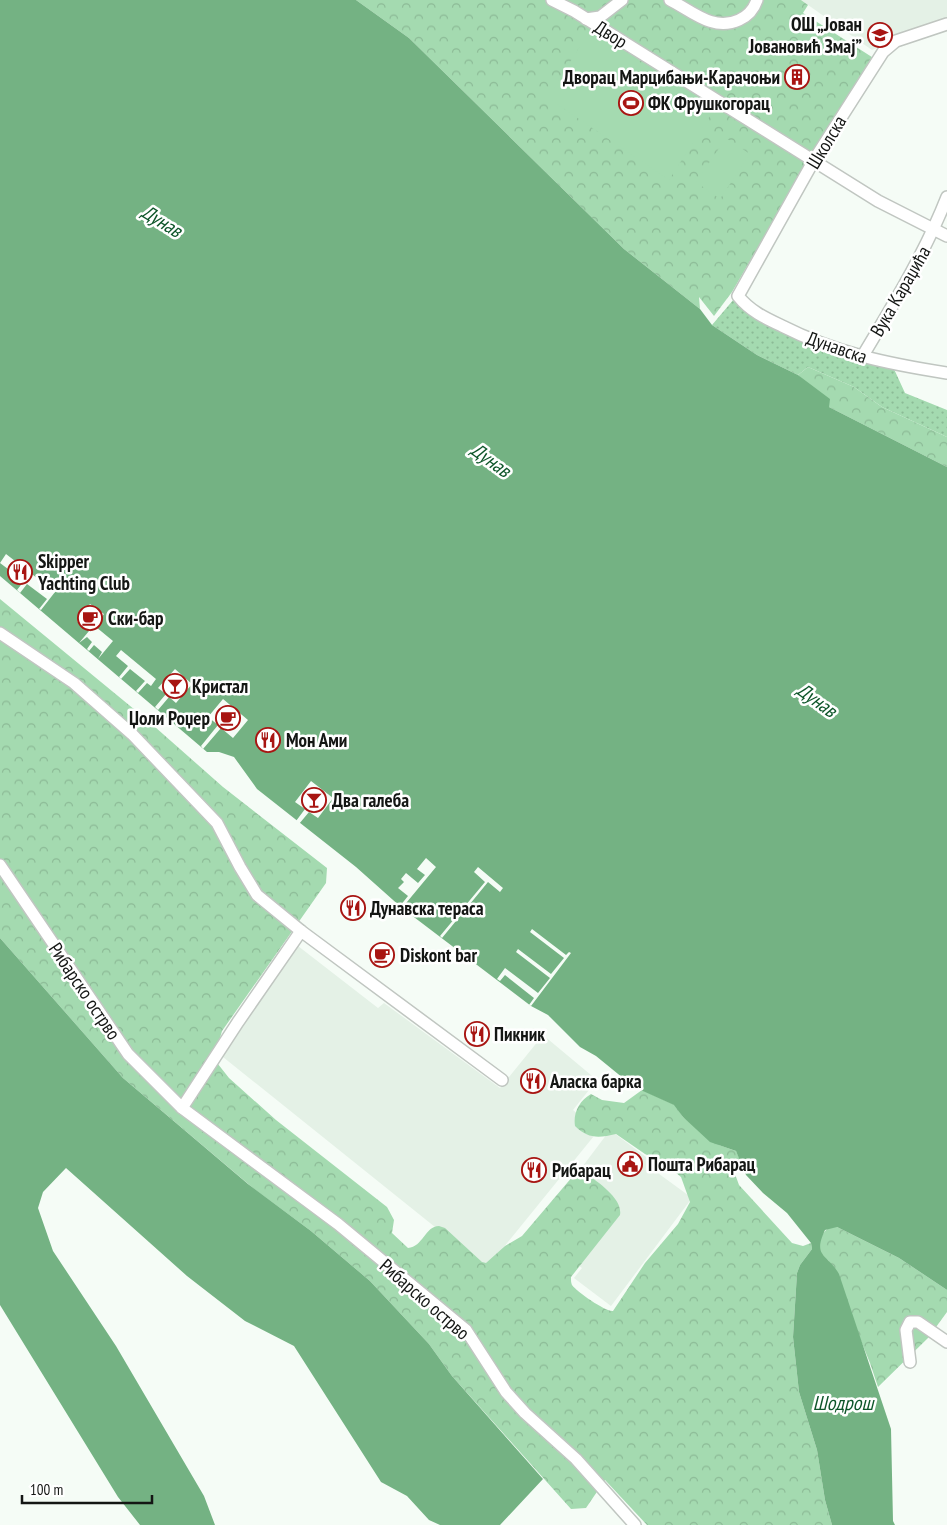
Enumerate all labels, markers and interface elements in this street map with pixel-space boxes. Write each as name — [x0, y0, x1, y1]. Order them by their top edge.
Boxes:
place label: ОШ „Јован Јовановић Змај” — [748, 12, 862, 58]
street label: Двор — [590, 15, 632, 53]
school or university icon: ОШ „Јован Јовановић Змај” — [867, 22, 893, 48]
building icon: Дворац Марцибањи-Карачоњи — [784, 64, 810, 90]
place label: Дворац Марцибањи-Карачоњи — [563, 65, 780, 89]
sports icon: ФК Фрушкогорац — [618, 90, 644, 116]
place label: ФК Фрушкогорац — [648, 91, 770, 115]
street label: Школска — [801, 111, 851, 173]
water label: Дунав — [136, 198, 189, 244]
street label: Вука Караџића — [864, 242, 936, 340]
street label: Дунавска — [804, 326, 870, 368]
water label: Дунав — [465, 436, 517, 484]
place label: Skipper Yachting Club — [37, 549, 130, 595]
restaurant icon: Skipper Yachting Club — [7, 559, 33, 585]
cafe icon: Ски-бар — [77, 605, 103, 631]
place label: Ски-бар — [108, 606, 164, 630]
bar icon: Кристал — [162, 673, 188, 699]
place label: Кристал — [192, 674, 248, 698]
water label: Дунав — [791, 676, 843, 724]
cafe icon: Џоли Роџер — [215, 705, 241, 731]
place label: Џоли Роџер — [129, 706, 211, 730]
restaurant icon: Мон Ами — [255, 727, 281, 753]
place label: Мон Ами — [286, 728, 347, 752]
bar icon: Два галеба — [301, 787, 327, 813]
place label: Два галеба — [332, 788, 409, 812]
restaurant icon: Дунавска тераса — [340, 895, 366, 921]
place label: Дунавска тераса — [370, 896, 484, 920]
street label: Рибарско острво — [44, 938, 126, 1044]
cafe icon: Diskont bar — [369, 942, 395, 968]
place label: Diskont bar — [400, 943, 477, 967]
restaurant icon: Пикник — [464, 1021, 490, 1047]
place label: Пикник — [494, 1022, 545, 1046]
restaurant icon: Аласка барка — [520, 1068, 546, 1094]
place label: Аласка барка — [549, 1069, 642, 1093]
public building icon: Пошта Рибарац — [617, 1151, 643, 1177]
place label: Пошта Рибарац — [648, 1152, 756, 1176]
restaurant icon: Рибарац — [521, 1157, 547, 1183]
place label: Рибарац — [552, 1158, 611, 1182]
street label: Рибарско острво — [375, 1253, 475, 1345]
water label: Шодрош — [813, 1390, 875, 1416]
scale bar — [22, 1472, 152, 1504]
text: 100 m — [30, 1480, 63, 1499]

